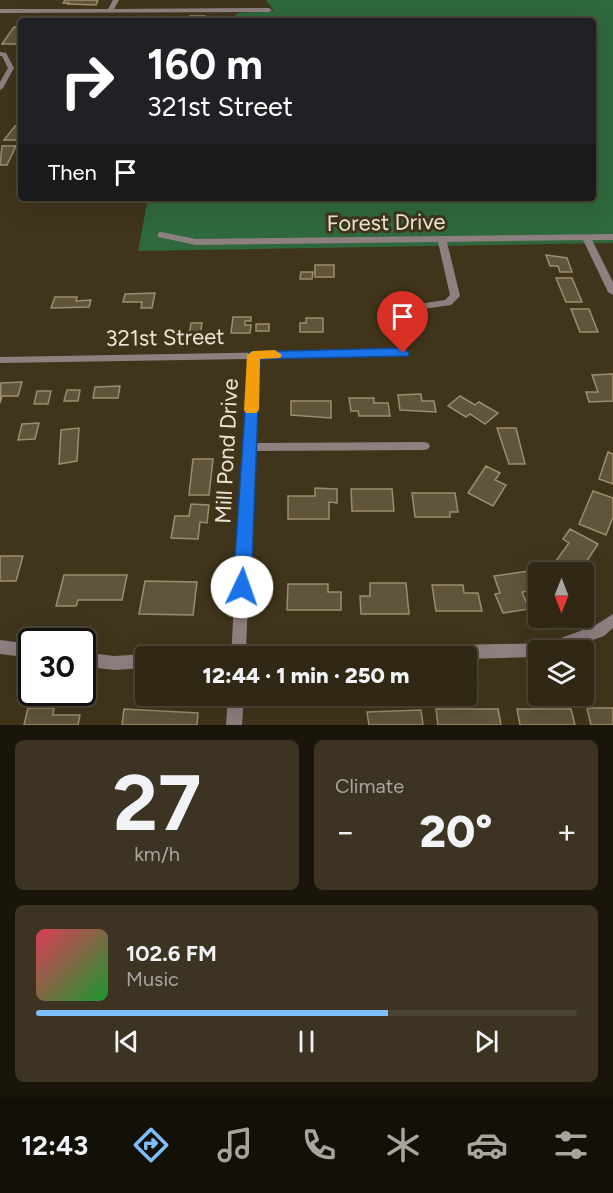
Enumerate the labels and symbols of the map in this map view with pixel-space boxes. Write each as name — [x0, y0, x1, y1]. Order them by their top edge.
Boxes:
street label: Forest Drive — [326, 208, 446, 237]
pin — [377, 291, 428, 353]
street label: 321st Street — [105, 323, 225, 352]
street label: Mill Pond Drive — [209, 378, 244, 524]
position arrow — [210, 555, 274, 619]
north arrow — [528, 562, 594, 628]
speed limit sign: 30 — [18, 628, 96, 706]

